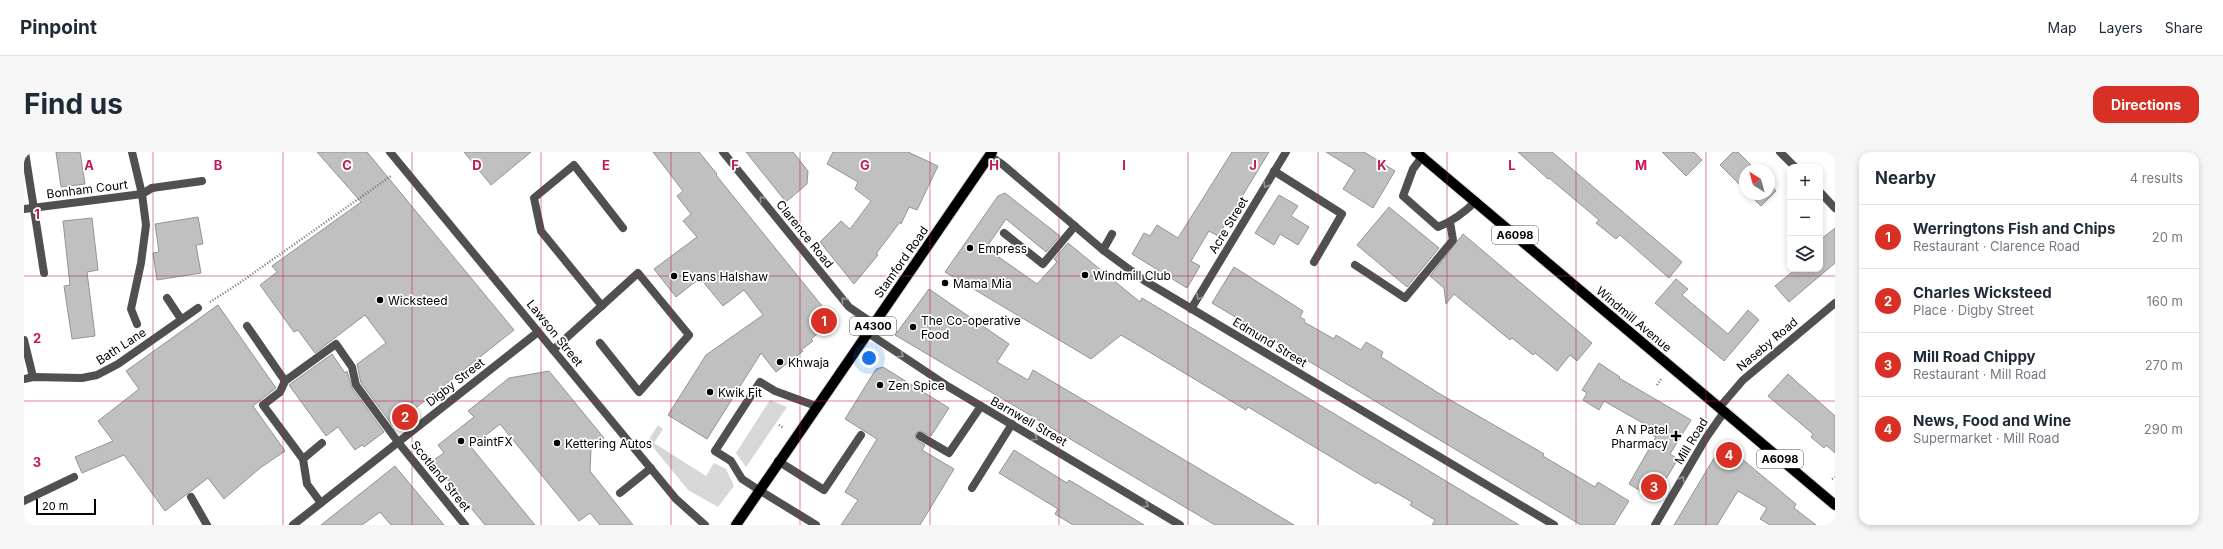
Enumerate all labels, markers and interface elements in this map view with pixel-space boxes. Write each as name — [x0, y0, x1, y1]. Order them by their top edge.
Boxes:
text: Pinpoint — [20, 16, 97, 39]
text: Map — [2048, 19, 2077, 36]
text: Layers — [2099, 19, 2143, 36]
text: Share — [2165, 19, 2203, 36]
button: Directions — [2093, 86, 2199, 123]
text: Find us — [24, 87, 123, 121]
text: A — [84, 157, 94, 173]
text: B — [214, 157, 223, 173]
text: C — [342, 157, 352, 173]
text: D — [472, 157, 482, 173]
text: E — [602, 157, 610, 173]
text: F — [731, 157, 739, 173]
text: G — [860, 157, 870, 173]
text: H — [989, 157, 999, 173]
text: I — [1122, 157, 1126, 173]
text: J — [1249, 157, 1257, 173]
text: K — [1377, 157, 1387, 173]
text: L — [1508, 157, 1516, 173]
text: M — [1635, 157, 1647, 173]
north arrow — [1739, 164, 1775, 200]
map controls — [1787, 164, 1823, 272]
button: + — [1787, 164, 1823, 200]
text: Nearby — [1875, 168, 1936, 188]
text: 4 results — [2130, 170, 2183, 186]
street label: Bonham Court — [46, 177, 128, 201]
one-way arrow — [1263, 181, 1271, 188]
street label: Acre Street — [1205, 194, 1251, 256]
one-way arrow — [759, 197, 766, 204]
street label: Clarence Road — [773, 197, 837, 271]
button: − — [1787, 200, 1823, 236]
text: 1 — [34, 206, 40, 222]
text: Werringtons Fish and Chips — [1913, 219, 2115, 238]
street label: Stamford Road — [871, 223, 931, 301]
road number: A6098 — [1492, 226, 1538, 244]
text: 1 — [1885, 229, 1891, 245]
text: 20 m — [2152, 229, 2183, 245]
button: layers — [1787, 236, 1823, 272]
text: Restaurant · Clarence Road — [1913, 238, 2080, 254]
place label: Empress — [978, 241, 1027, 256]
marker: Empress — [965, 243, 975, 253]
place label: Windmill Club — [1093, 268, 1171, 283]
place label: Evans Halshaw — [682, 269, 768, 284]
marker: Windmill Club — [1080, 270, 1090, 280]
marker: Evans Halshaw — [669, 271, 679, 281]
place label: Mama Mia — [953, 276, 1012, 291]
marker: Mama Mia — [940, 278, 950, 288]
street label: Windmill Avenue — [1593, 283, 1675, 355]
text: Charles Wicksteed — [1913, 283, 2052, 302]
one-way arrow — [1196, 292, 1203, 299]
place label: Wicksteed — [388, 293, 448, 308]
text: 2 — [1884, 293, 1892, 309]
text: 160 m — [2146, 293, 2183, 309]
marker: Wicksteed — [375, 295, 385, 305]
street label: Lawson Street — [524, 297, 586, 369]
one-way arrow — [841, 298, 848, 305]
text: Place · Digby Street — [1913, 302, 2034, 318]
pin: 1 — [811, 306, 837, 336]
place label: The Co-operative Food — [921, 313, 1021, 342]
street label: Edmund Street — [1230, 314, 1310, 370]
street label: Naseby Road — [1733, 314, 1801, 374]
road number: A4300 — [850, 317, 896, 335]
marker: The Co-operative Food — [908, 322, 918, 332]
street label: Bath Lane — [93, 324, 149, 368]
text: 2 — [33, 330, 41, 346]
text: Mill Road Chippy — [1913, 347, 2036, 366]
your location — [859, 348, 879, 368]
one-way arrow — [896, 350, 903, 357]
street label: Digby Street — [423, 354, 487, 409]
place label: Khwaja — [788, 355, 829, 370]
marker: Khwaja — [775, 357, 785, 367]
text: 3 — [1884, 357, 1892, 373]
text: 270 m — [2145, 357, 2183, 373]
text: Restaurant · Mill Road — [1913, 366, 2046, 382]
place label: Zen Spice — [888, 378, 945, 393]
marker: Zen Spice — [875, 380, 885, 390]
place label: Kwik Fit — [718, 385, 762, 400]
marker: Kwik Fit — [705, 387, 715, 397]
street label: Barnwell Street — [988, 393, 1070, 449]
pin: 2 — [392, 402, 418, 432]
text: News, Food and Wine — [1913, 411, 2071, 430]
street label: Mill Road — [1671, 415, 1711, 467]
text: 4 — [1884, 421, 1892, 437]
text: 290 m — [2144, 421, 2183, 437]
place label: A N Patel Pharmacy — [1611, 422, 1668, 451]
text: Supermarket · Mill Road — [1913, 430, 2059, 446]
marker: A N Patel Pharmacy — [1671, 431, 1681, 441]
one-way arrow — [1031, 433, 1038, 440]
place label: PaintFX — [469, 434, 513, 449]
marker: PaintFX — [456, 436, 466, 446]
place label: Kettering Autos — [565, 436, 652, 451]
street label: Scotland Street — [408, 437, 474, 515]
marker: Kettering Autos — [552, 438, 562, 448]
pin: 4 — [1716, 440, 1742, 470]
road number: A6098 — [1757, 450, 1803, 468]
text: 3 — [33, 454, 41, 470]
pin: 3 — [1641, 472, 1667, 502]
one-way arrow — [1677, 476, 1684, 483]
scale bar — [36, 497, 96, 516]
text: 20 m — [42, 499, 68, 513]
one-way arrow — [1142, 500, 1149, 507]

